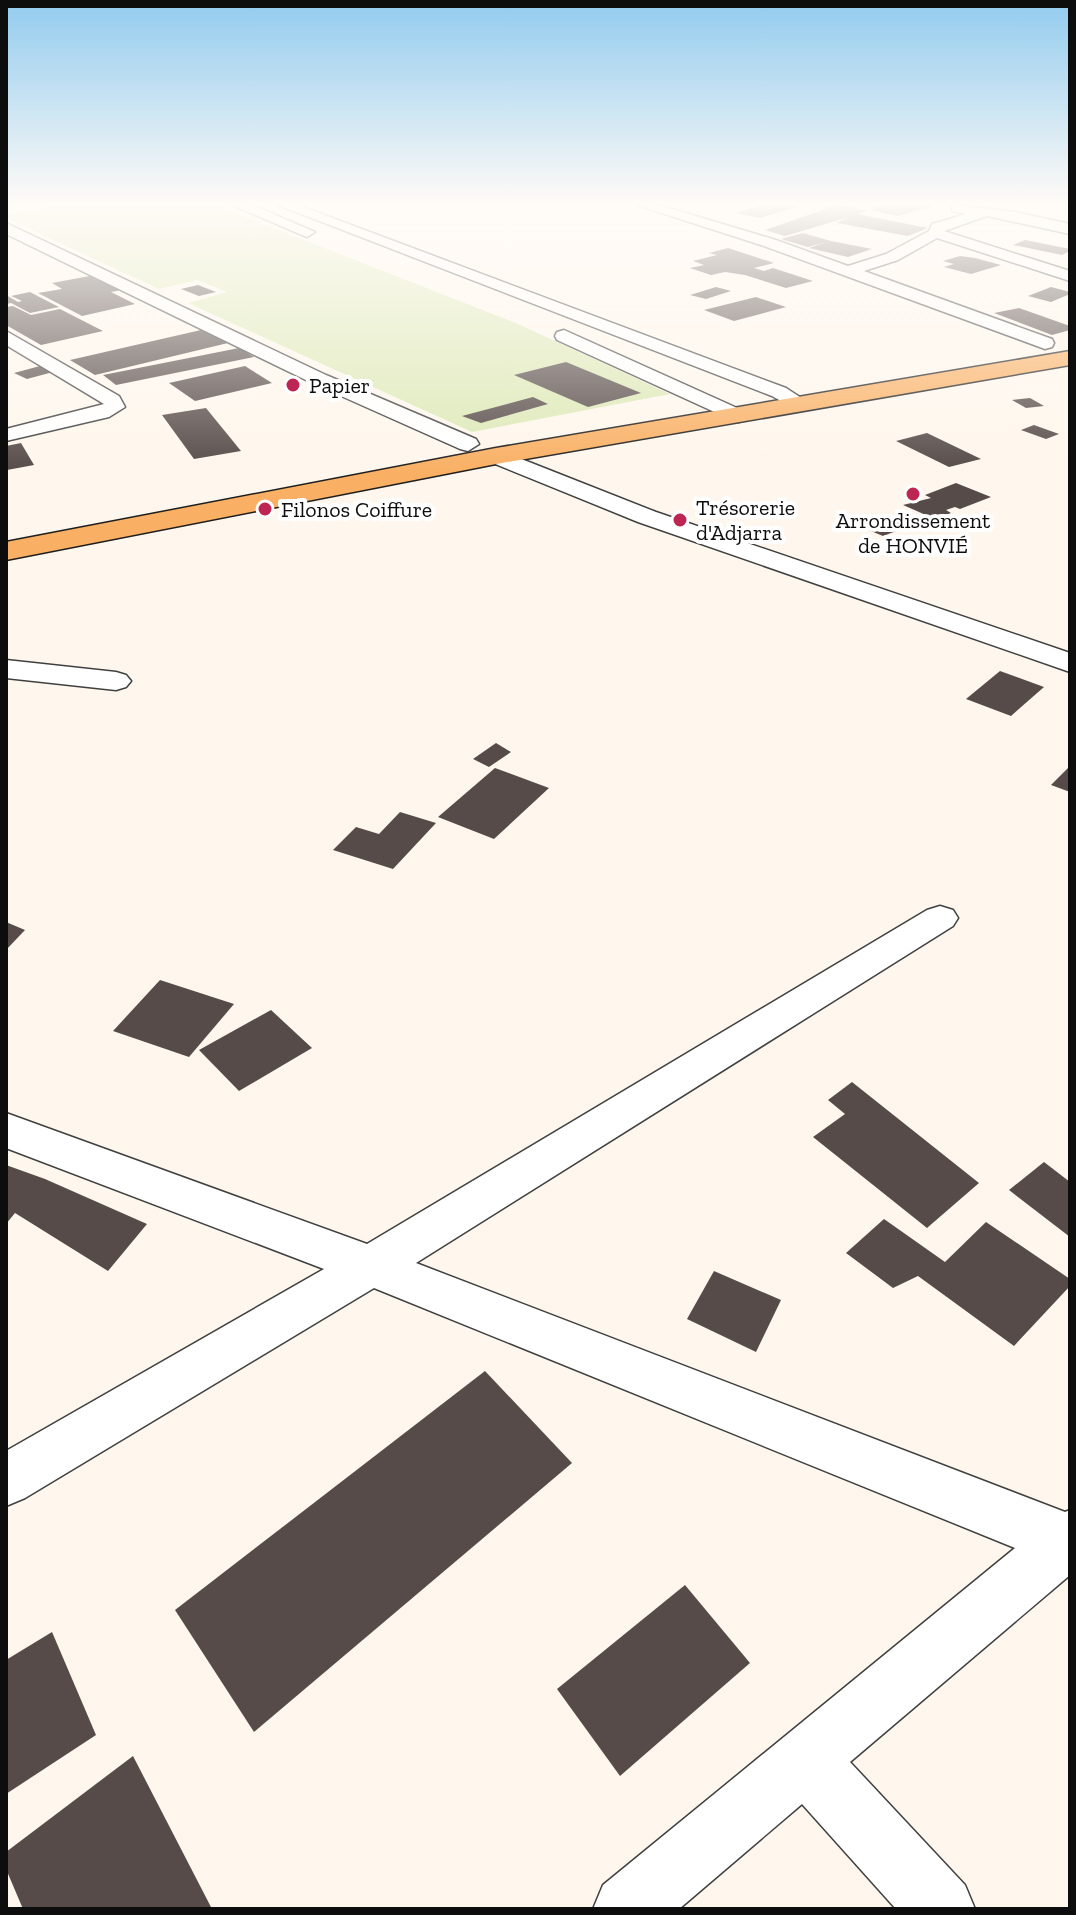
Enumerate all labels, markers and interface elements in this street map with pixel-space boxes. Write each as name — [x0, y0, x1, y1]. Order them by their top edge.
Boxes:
place label: Papier — [309, 372, 370, 399]
marker: Papier — [284, 376, 302, 394]
marker: Arrondissement de HONVIÉ — [904, 485, 922, 503]
place label: Trésorerie d'Adjarra — [696, 494, 795, 546]
place label: Filonos Coiffure — [281, 496, 432, 523]
marker: Filonos Coiffure — [256, 500, 274, 518]
place label: Arrondissement de HONVIÉ — [836, 507, 991, 559]
marker: Trésorerie d'Adjarra — [671, 511, 689, 529]

